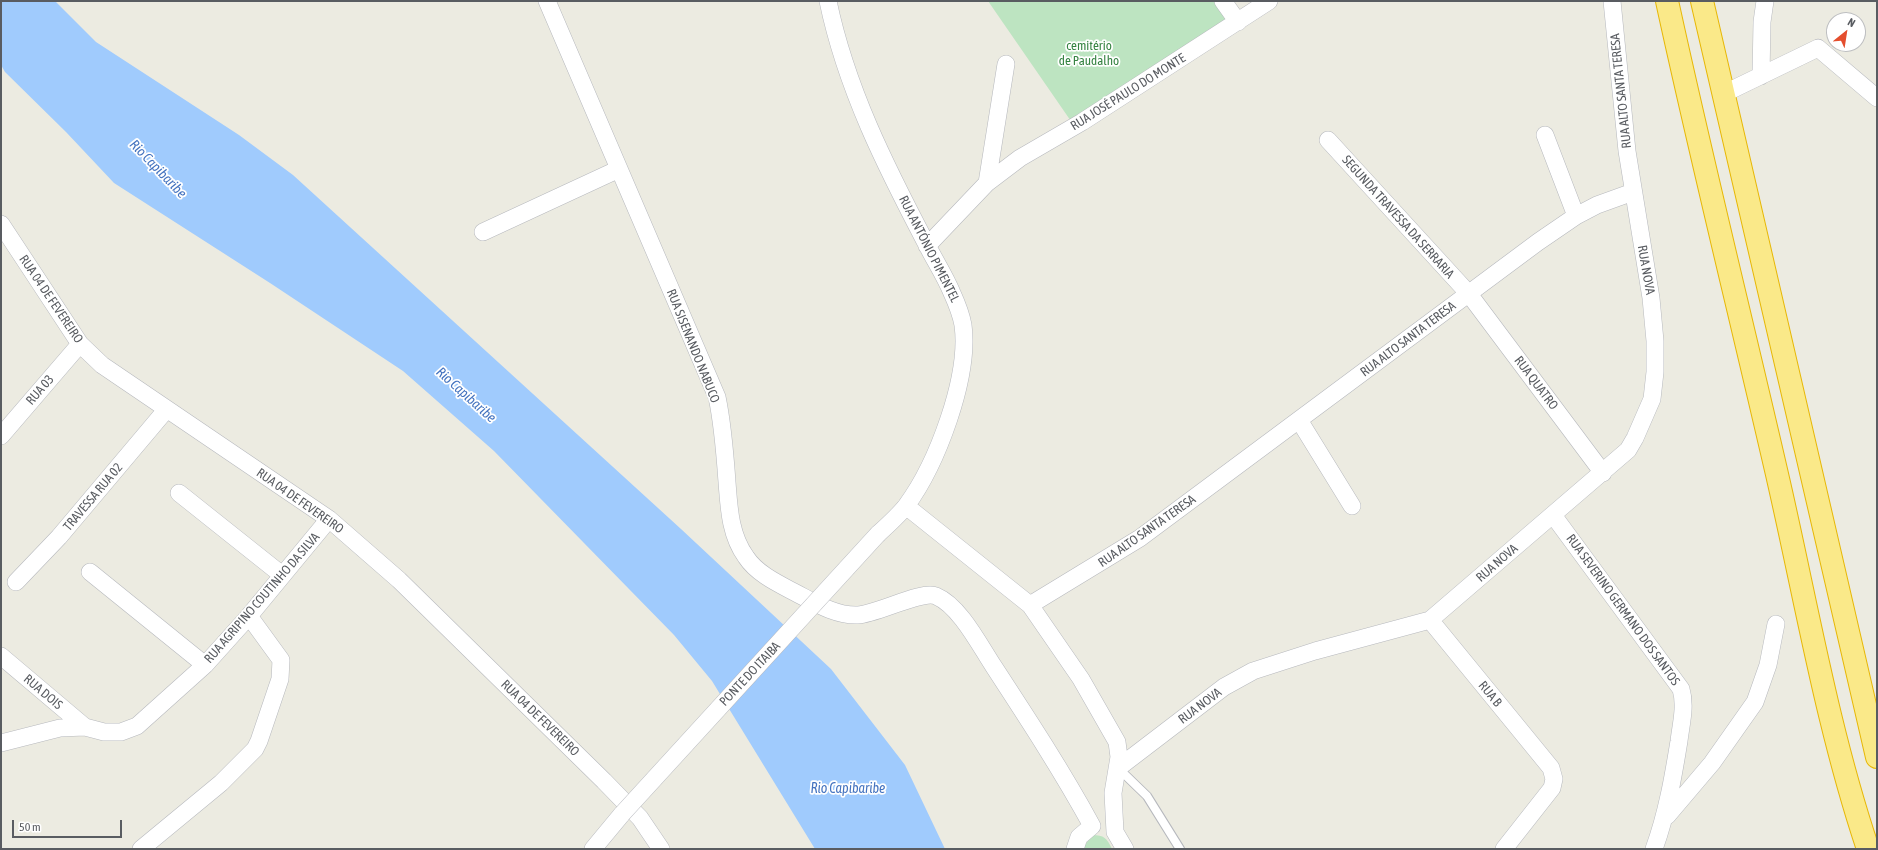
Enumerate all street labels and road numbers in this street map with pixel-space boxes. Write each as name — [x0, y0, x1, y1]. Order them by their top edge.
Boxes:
street label: RUA ALTO SANTA TERESA — [1607, 33, 1635, 149]
street label: RUA JOSÉ PAULO DO MONTE — [1068, 50, 1188, 134]
street label: SEGUNDA TRAVESSA DA SERRARIA — [1339, 152, 1457, 282]
street label: RUA ANTÓNIO PIMENTEL — [895, 193, 963, 305]
street label: RUA NOVA — [1634, 244, 1658, 296]
street label: RUA 04 DE FEVEREIRO — [16, 252, 86, 346]
street label: RUA SISENANDO NABUCO — [663, 287, 723, 405]
street label: RUA ALTO SANTA TERESA — [1357, 298, 1459, 380]
street label: RUA QUATRO — [1511, 353, 1561, 413]
street label: RUA 03 — [23, 372, 57, 408]
street label: TRAVESSA RUA 02 — [60, 460, 126, 534]
street label: RUA 04 DE FEVEREIRO — [253, 465, 347, 537]
street label: RUA ALTO SANTA TERESA — [1095, 492, 1199, 570]
street label: RUA AGRIPINO COUTINHO DA SILVA — [201, 530, 323, 666]
street label: RUA SEVERINO GERMANO DOS SANTOS — [1563, 531, 1683, 689]
street label: RUA NOVA — [1473, 541, 1521, 585]
street label: PONTE DO ITAIBA — [716, 639, 784, 709]
street label: RUA DOIS — [20, 671, 66, 713]
street label: RUA 04 DE FEVEREIRO — [498, 677, 582, 759]
street label: RUA B — [1475, 678, 1505, 710]
street label: RUA NOVA — [1175, 685, 1225, 727]

